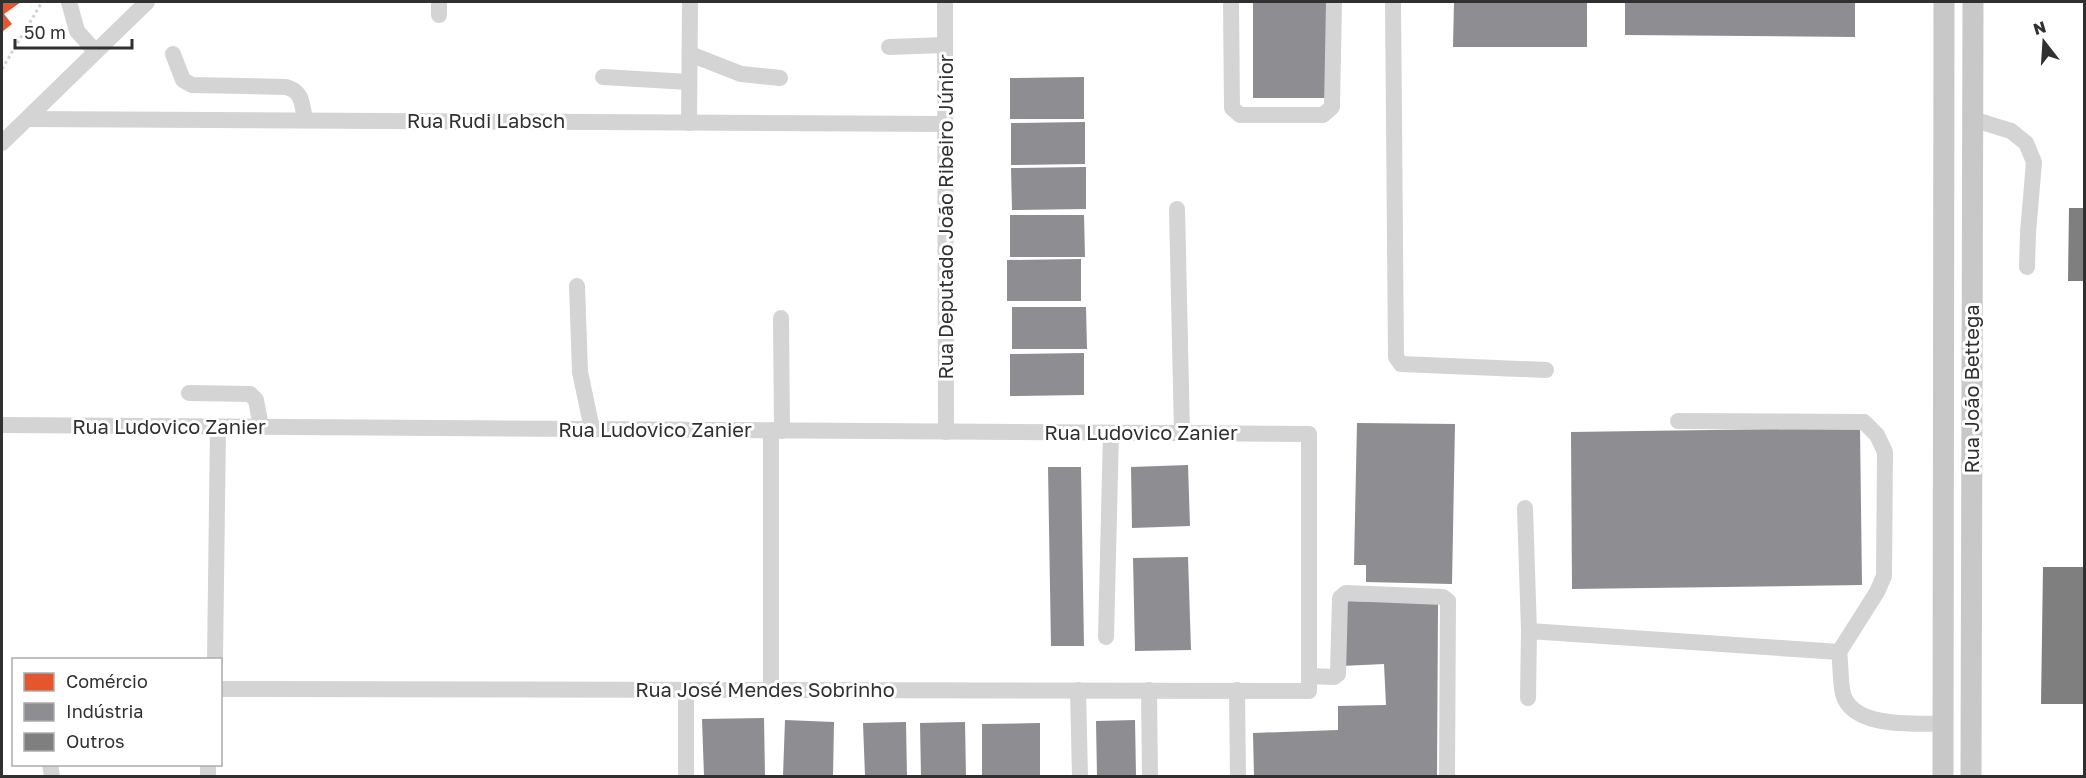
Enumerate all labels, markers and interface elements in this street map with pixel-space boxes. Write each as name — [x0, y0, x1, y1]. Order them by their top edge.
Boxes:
scale bar — [15, 12, 132, 50]
north arrow — [2014, 12, 2074, 72]
text: N — [2031, 16, 2048, 39]
text: 50 m — [24, 21, 66, 43]
street label: Rua Deputado João Ribeiro Júnior — [933, 54, 957, 380]
street label: Rua Rudi Labsch — [407, 108, 565, 132]
street label: Rua João Bettega — [1959, 305, 1983, 474]
street label: Rua Ludovico Zanier — [72, 414, 266, 438]
street label: Rua Ludovico Zanier — [558, 417, 752, 441]
street label: Rua Ludovico Zanier — [1044, 420, 1238, 444]
legend — [12, 658, 222, 766]
text: Comércio — [66, 670, 148, 692]
street label: Rua José Mendes Sobrinho — [635, 677, 895, 701]
text: Indústria — [66, 700, 143, 722]
text: Outros — [66, 730, 125, 752]

